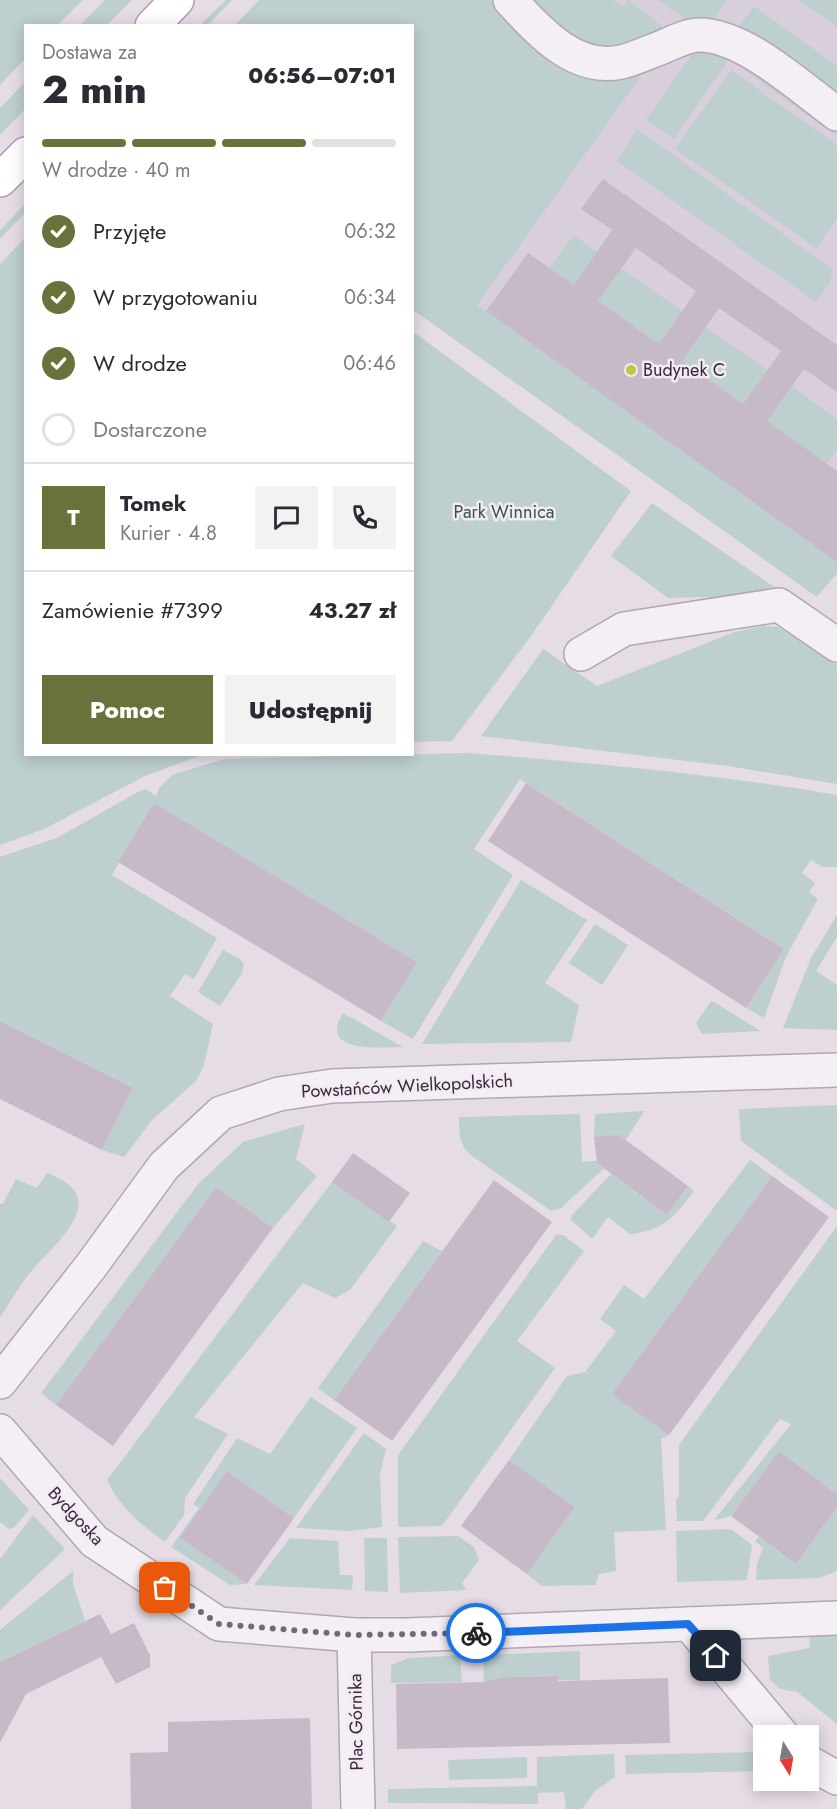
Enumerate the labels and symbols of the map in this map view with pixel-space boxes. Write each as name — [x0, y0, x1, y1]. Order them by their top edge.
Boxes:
place label: Budynek C — [643, 357, 725, 383]
marker: Budynek C — [624, 363, 638, 377]
park label: Park Winnica — [454, 499, 554, 525]
street label: Powstańców Wielkopolskich — [300, 1067, 514, 1105]
street label: Bydgoska — [42, 1481, 110, 1551]
pin — [139, 1562, 190, 1613]
courier — [446, 1603, 506, 1663]
pin — [690, 1630, 741, 1681]
street label: Plac Górnika — [342, 1673, 370, 1771]
north arrow — [753, 1725, 819, 1791]

